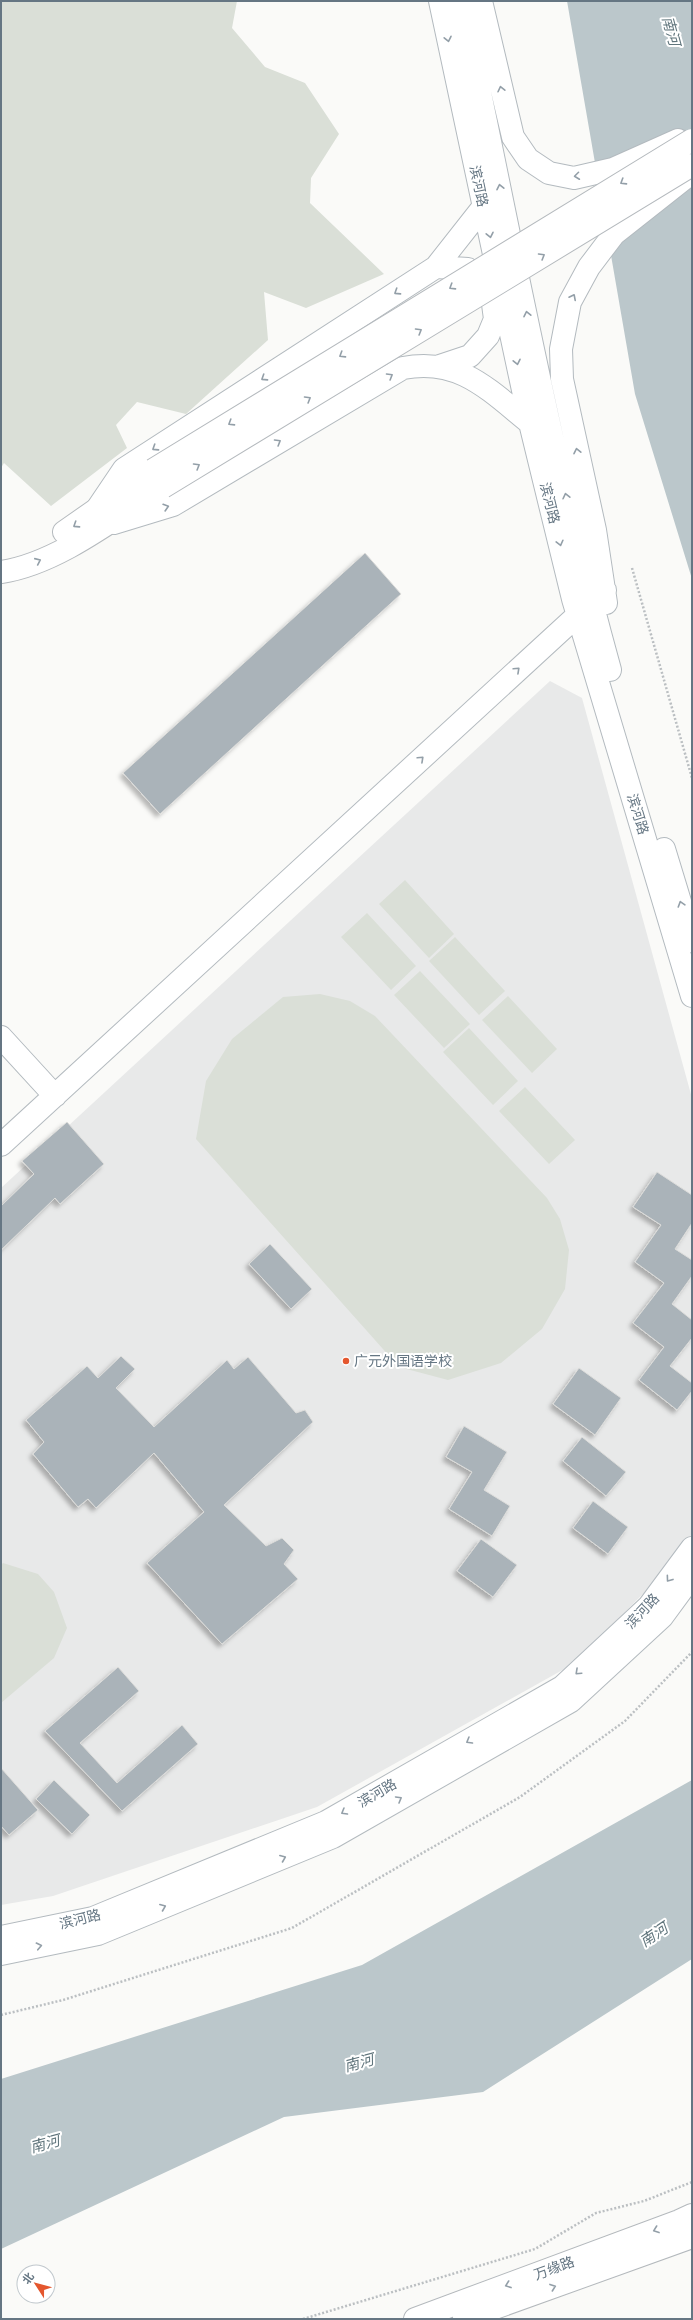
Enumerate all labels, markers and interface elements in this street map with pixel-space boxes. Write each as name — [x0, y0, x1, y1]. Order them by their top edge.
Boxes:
water label: 南河 — [658, 14, 685, 51]
one-way arrow — [443, 36, 451, 42]
one-way arrow — [497, 86, 506, 93]
street label: 滨河路 — [466, 164, 492, 208]
one-way arrow — [574, 172, 580, 181]
one-way arrow — [620, 178, 627, 185]
one-way arrow — [497, 184, 505, 190]
one-way arrow — [485, 232, 493, 238]
one-way arrow — [538, 254, 545, 261]
one-way arrow — [449, 282, 456, 290]
one-way arrow — [394, 287, 401, 294]
one-way arrow — [568, 293, 576, 301]
one-way arrow — [523, 311, 531, 317]
one-way arrow — [415, 328, 422, 336]
one-way arrow — [339, 350, 346, 358]
one-way arrow — [512, 359, 520, 365]
one-way arrow — [262, 373, 269, 380]
one-way arrow — [386, 373, 393, 380]
one-way arrow — [304, 396, 311, 403]
one-way arrow — [228, 418, 235, 426]
one-way arrow — [274, 440, 281, 447]
one-way arrow — [153, 444, 160, 451]
one-way arrow — [574, 448, 582, 454]
one-way arrow — [193, 464, 200, 471]
street label: 滨河路 — [536, 480, 564, 526]
one-way arrow — [563, 493, 571, 499]
one-way arrow — [162, 503, 169, 512]
one-way arrow — [73, 520, 80, 527]
one-way arrow — [555, 540, 563, 546]
one-way arrow — [34, 558, 41, 566]
one-way arrow — [512, 668, 520, 675]
one-way arrow — [416, 756, 424, 763]
street label: 滨河路 — [623, 791, 653, 837]
one-way arrow — [677, 901, 686, 908]
place label: 广元外国语学校 — [354, 1352, 452, 1370]
marker: 广元外国语学校 — [341, 1356, 351, 1366]
one-way arrow — [667, 1575, 674, 1582]
street label: 滨河路 — [621, 1590, 663, 1632]
one-way arrow — [576, 1667, 583, 1674]
one-way arrow — [466, 1736, 473, 1743]
street label: 滨河路 — [354, 1775, 400, 1811]
one-way arrow — [395, 1797, 402, 1804]
one-way arrow — [341, 1808, 348, 1815]
one-way arrow — [279, 1854, 286, 1862]
one-way arrow — [158, 1904, 166, 1912]
street label: 滨河路 — [57, 1905, 103, 1933]
water label: 南河 — [636, 1917, 674, 1951]
one-way arrow — [36, 1942, 42, 1950]
water label: 南河 — [342, 2049, 379, 2076]
water label: 南河 — [28, 2130, 65, 2157]
one-way arrow — [653, 2225, 660, 2233]
street label: 万缘路 — [531, 2252, 577, 2284]
north arrow — [16, 2264, 56, 2304]
text: 北 — [19, 2270, 37, 2287]
one-way arrow — [505, 2280, 512, 2288]
one-way arrow — [550, 2283, 557, 2291]

